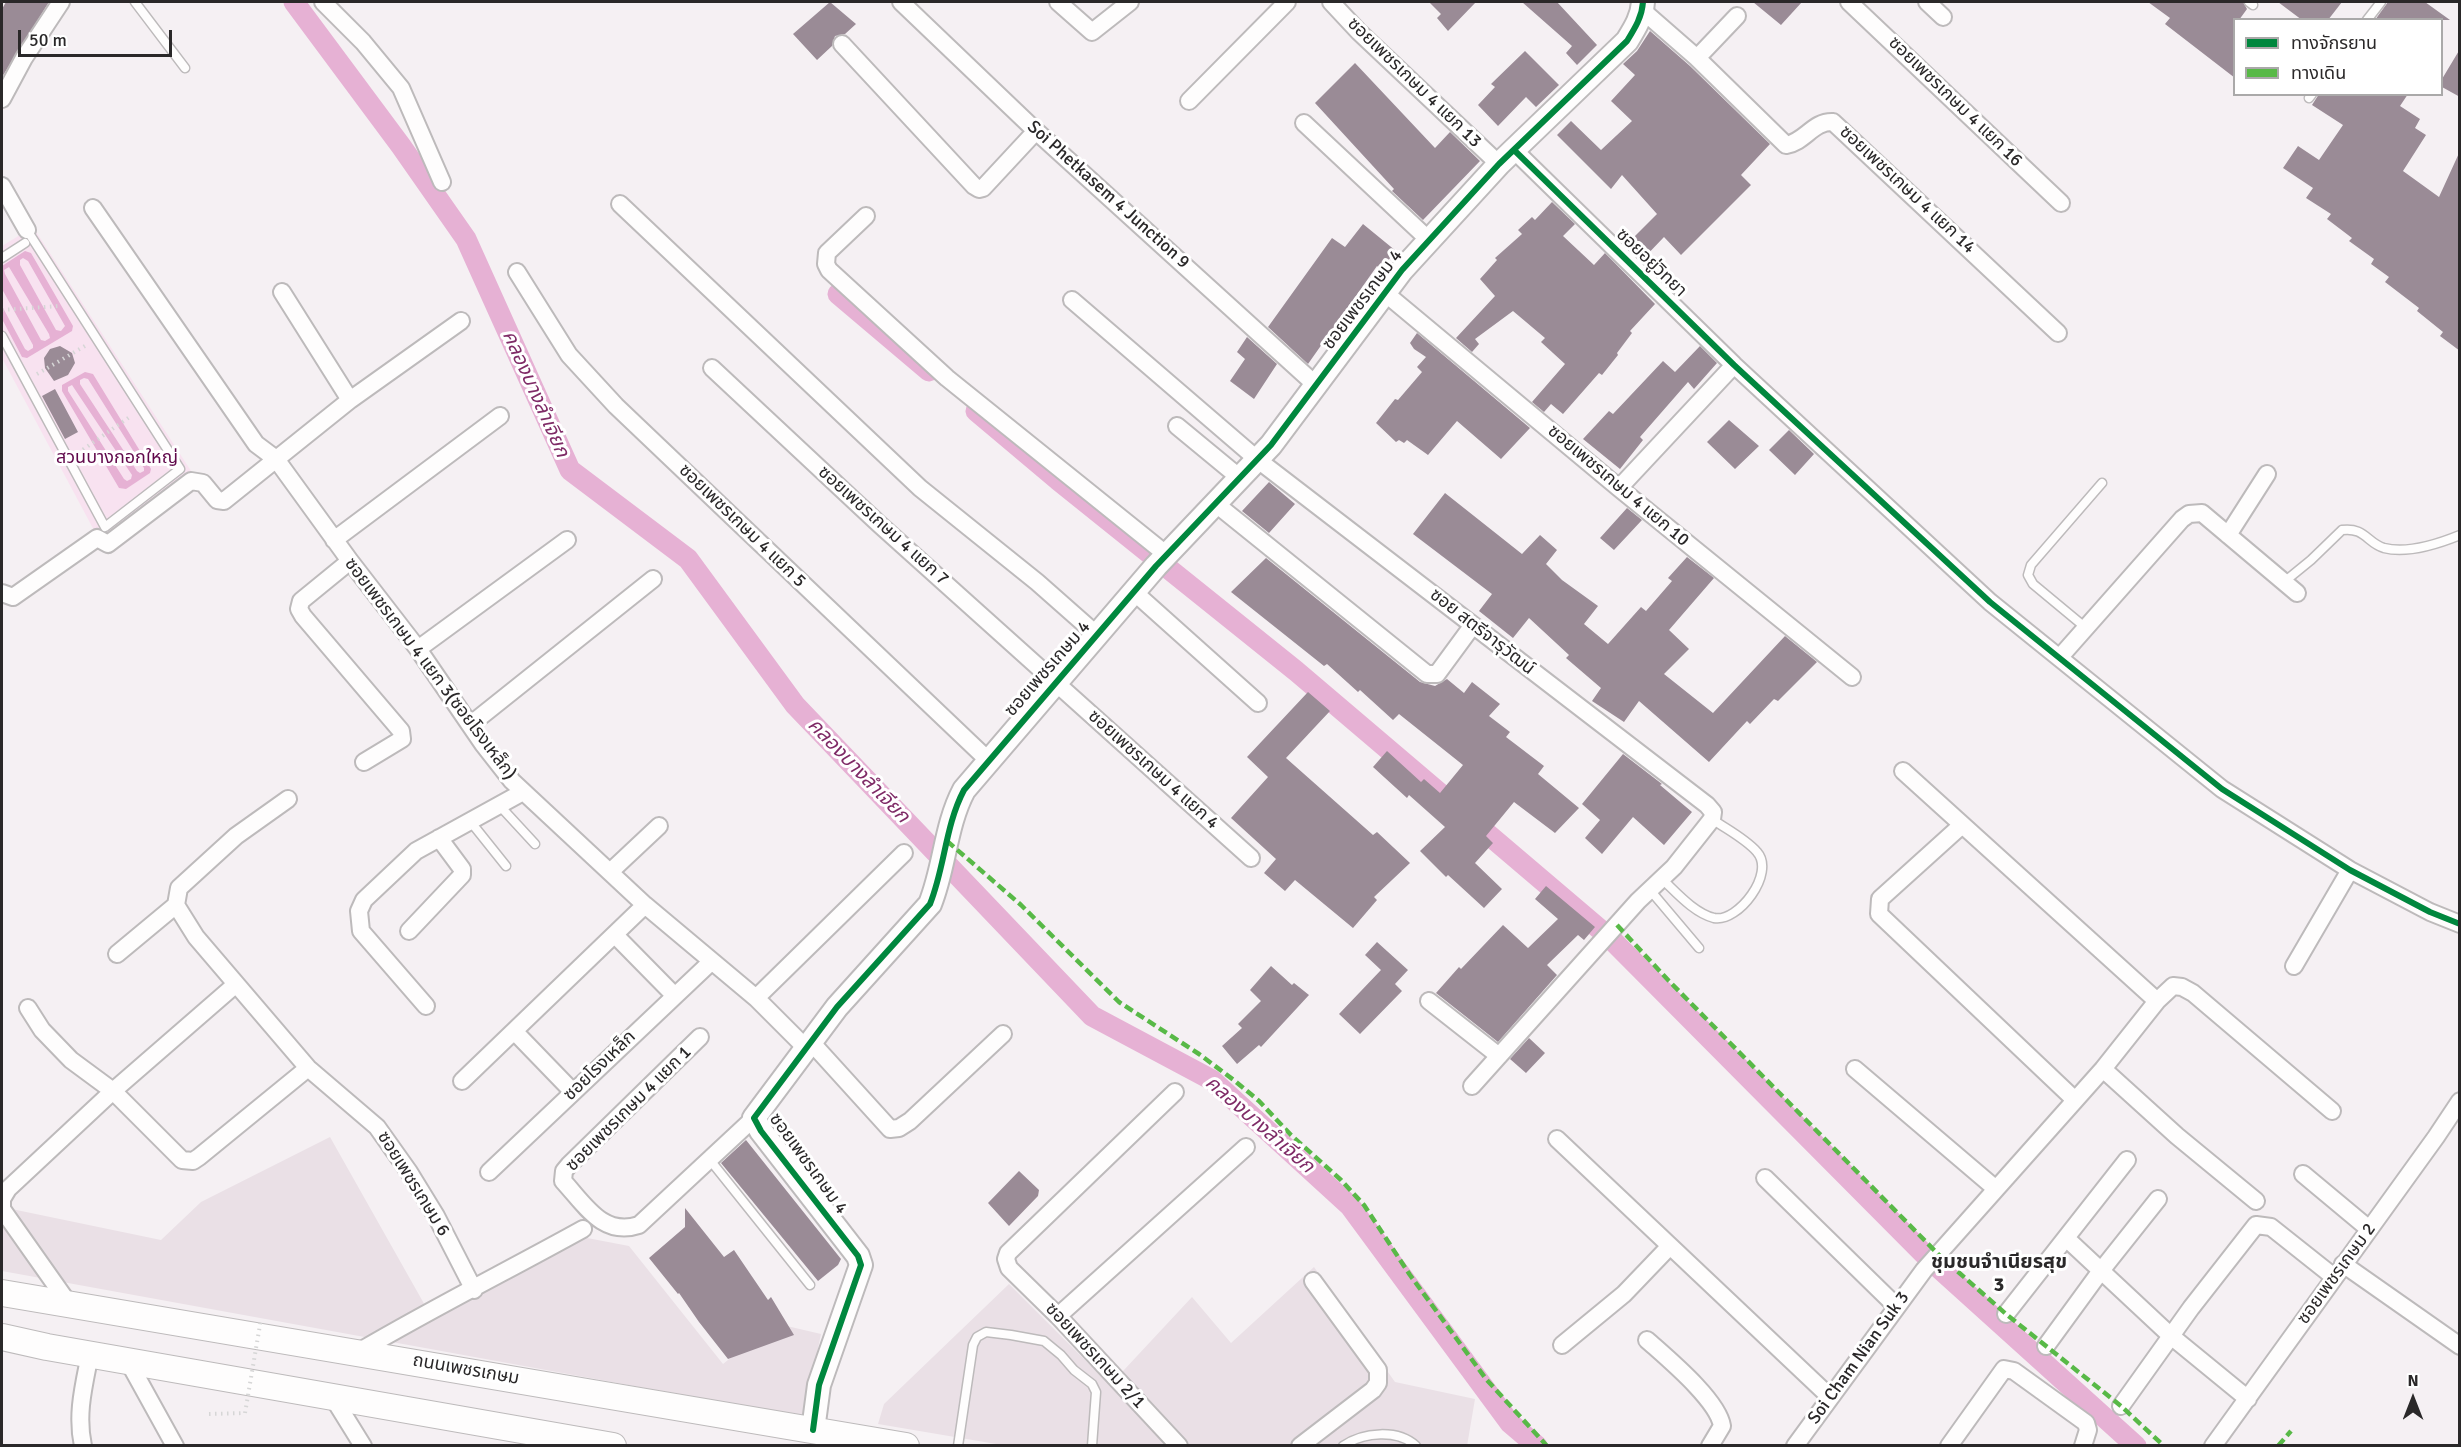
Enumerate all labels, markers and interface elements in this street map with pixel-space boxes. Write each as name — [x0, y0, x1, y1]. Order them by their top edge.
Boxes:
street label: ซอยเพชรเกษม 4 แยก 13 — [1342, 13, 1486, 153]
scale bar — [21, 18, 176, 56]
legend — [2233, 18, 2443, 96]
text: 50 m — [29, 29, 67, 51]
street label: ซอยเพชรเกษม 4 แยก 16 — [1883, 32, 2027, 172]
text: ทางจักรยาน — [2291, 32, 2377, 54]
text: ทางเดิน — [2291, 62, 2346, 84]
street label: Soi Phetkasem 4 Junction 9 — [1022, 116, 1194, 274]
street label: ซอยเพชรเกษม 4 แยก 14 — [1835, 121, 1979, 259]
street label: ซอยอยู่วิทยา — [1611, 224, 1691, 302]
street label: ซอยเพชรเกษม 4 — [1318, 246, 1408, 354]
water label: คลองบางลำเจียก — [496, 327, 574, 461]
street label: ซอยเพชรเกษม 4 แยก 10 — [1543, 420, 1693, 552]
park label: สวนบางกอกใหญ่ — [56, 447, 178, 469]
street label: ซอยเพชรเกษม 4 แยก 5 — [674, 460, 810, 592]
street label: ซอยเพชรเกษม 4 แยก 7 — [813, 462, 953, 590]
street label: ซอยเพชรเกษม 4 แยก 3(ซอยโรงเหล็ก) — [339, 554, 521, 784]
street label: ซอย สตรีจารุวัฒน์ — [1425, 584, 1539, 680]
street label: ซอยเพชรเกษม 4 — [1001, 617, 1095, 721]
street label: ซอยเพชรเกษม 4 แยก 4 — [1083, 706, 1223, 834]
water label: คลองบางลำเจียก — [802, 714, 914, 828]
street label: ซอยโรงเหล็ก — [559, 1026, 641, 1106]
street label: ซอยเพชรเกษม 4 แยก 1 — [562, 1042, 696, 1176]
water label: คลองบางลำเจียก — [1200, 1071, 1318, 1179]
street label: ซอยเพชรเกษม 4 — [764, 1109, 852, 1219]
street label: ซอยเพชรเกษม 6 — [372, 1128, 454, 1240]
street label: ซอยเพชรเกษม 2 — [2293, 1219, 2381, 1329]
district label: ชุมชนจำเนียรสุข 3 — [1931, 1251, 2067, 1298]
street label: Soi Cham Nian Suk 3 — [1804, 1287, 1914, 1429]
street label: ซอยเพชรเกษม 2/1 — [1040, 1299, 1150, 1413]
street label: ถนนเพชรเกษม — [411, 1350, 521, 1390]
north arrow — [2383, 1369, 2443, 1429]
text: N — [2407, 1371, 2419, 1391]

